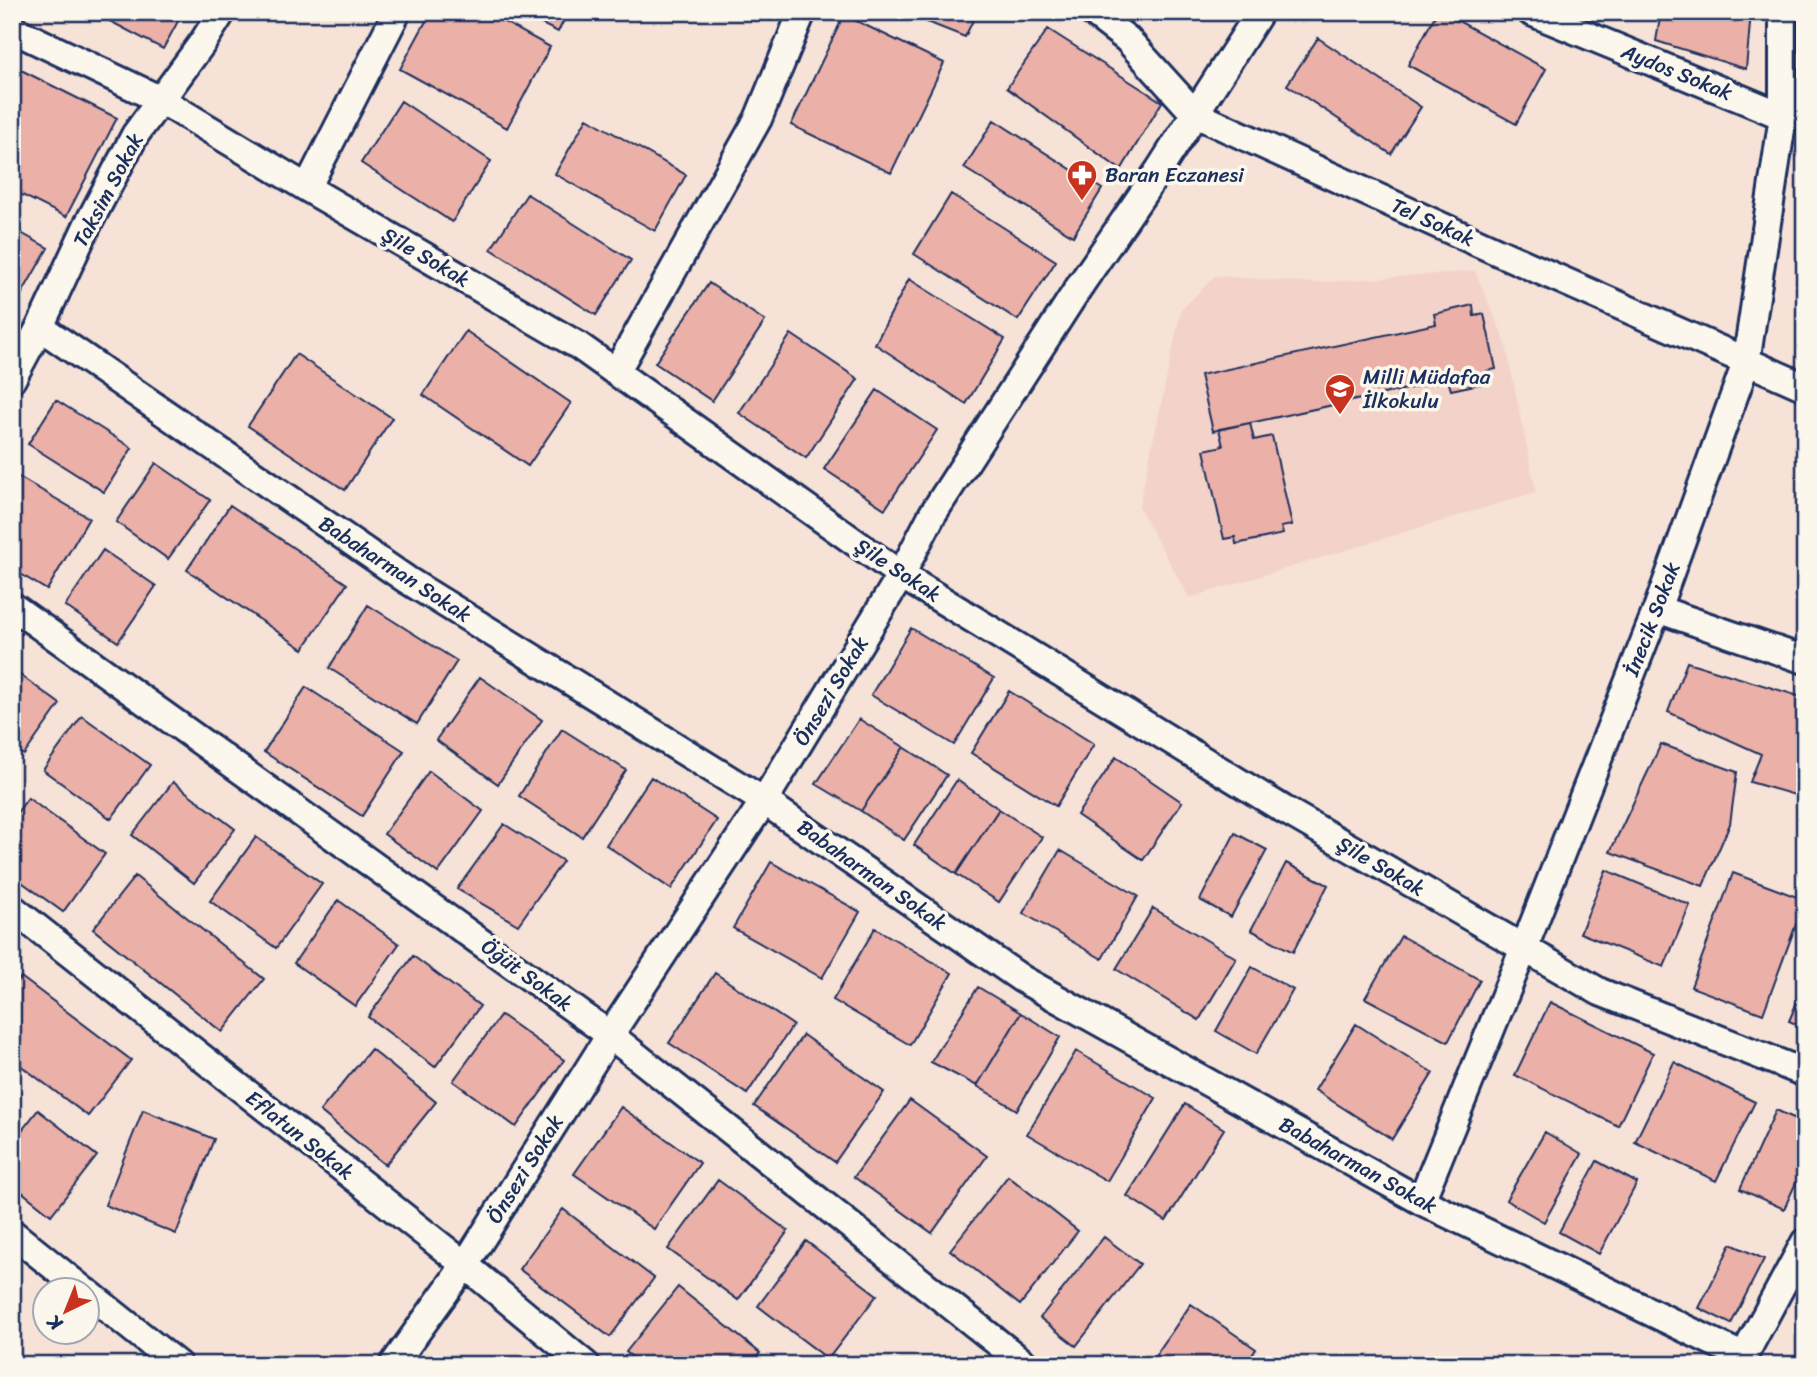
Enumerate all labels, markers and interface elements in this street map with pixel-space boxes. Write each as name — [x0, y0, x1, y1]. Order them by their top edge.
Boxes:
street label: Aydos Sokak — [1615, 32, 1738, 112]
street label: Taksim Sokak — [62, 126, 154, 254]
place label: Baran Eczanesi — [1105, 156, 1245, 194]
pharmacy icon: Baran Eczanesi — [1065, 158, 1099, 202]
street label: Tel Sokak — [1385, 187, 1481, 257]
street label: Şile Sokak — [374, 216, 478, 298]
place label: Milli Müdafaa İlkokulu — [1362, 358, 1491, 420]
school or university icon: Milli Müdafaa İlkokulu — [1323, 372, 1357, 416]
street label: Babaharman Sokak — [311, 505, 480, 633]
street label: Şile Sokak — [847, 527, 949, 613]
street label: İnecik Sokak — [1612, 556, 1691, 683]
street label: Önsezi Sokak — [783, 628, 879, 754]
street label: Babaharman Sokak — [789, 809, 956, 942]
street label: Şile Sokak — [1329, 825, 1433, 907]
street label: Öğüt Sokak — [473, 928, 581, 1022]
street label: Eflatun Sokak — [237, 1080, 363, 1190]
street label: Babaharman Sokak — [1272, 1106, 1445, 1225]
street label: Önsezi Sokak — [476, 1107, 574, 1231]
north arrow — [32, 1276, 102, 1346]
text: K — [38, 1306, 71, 1340]

